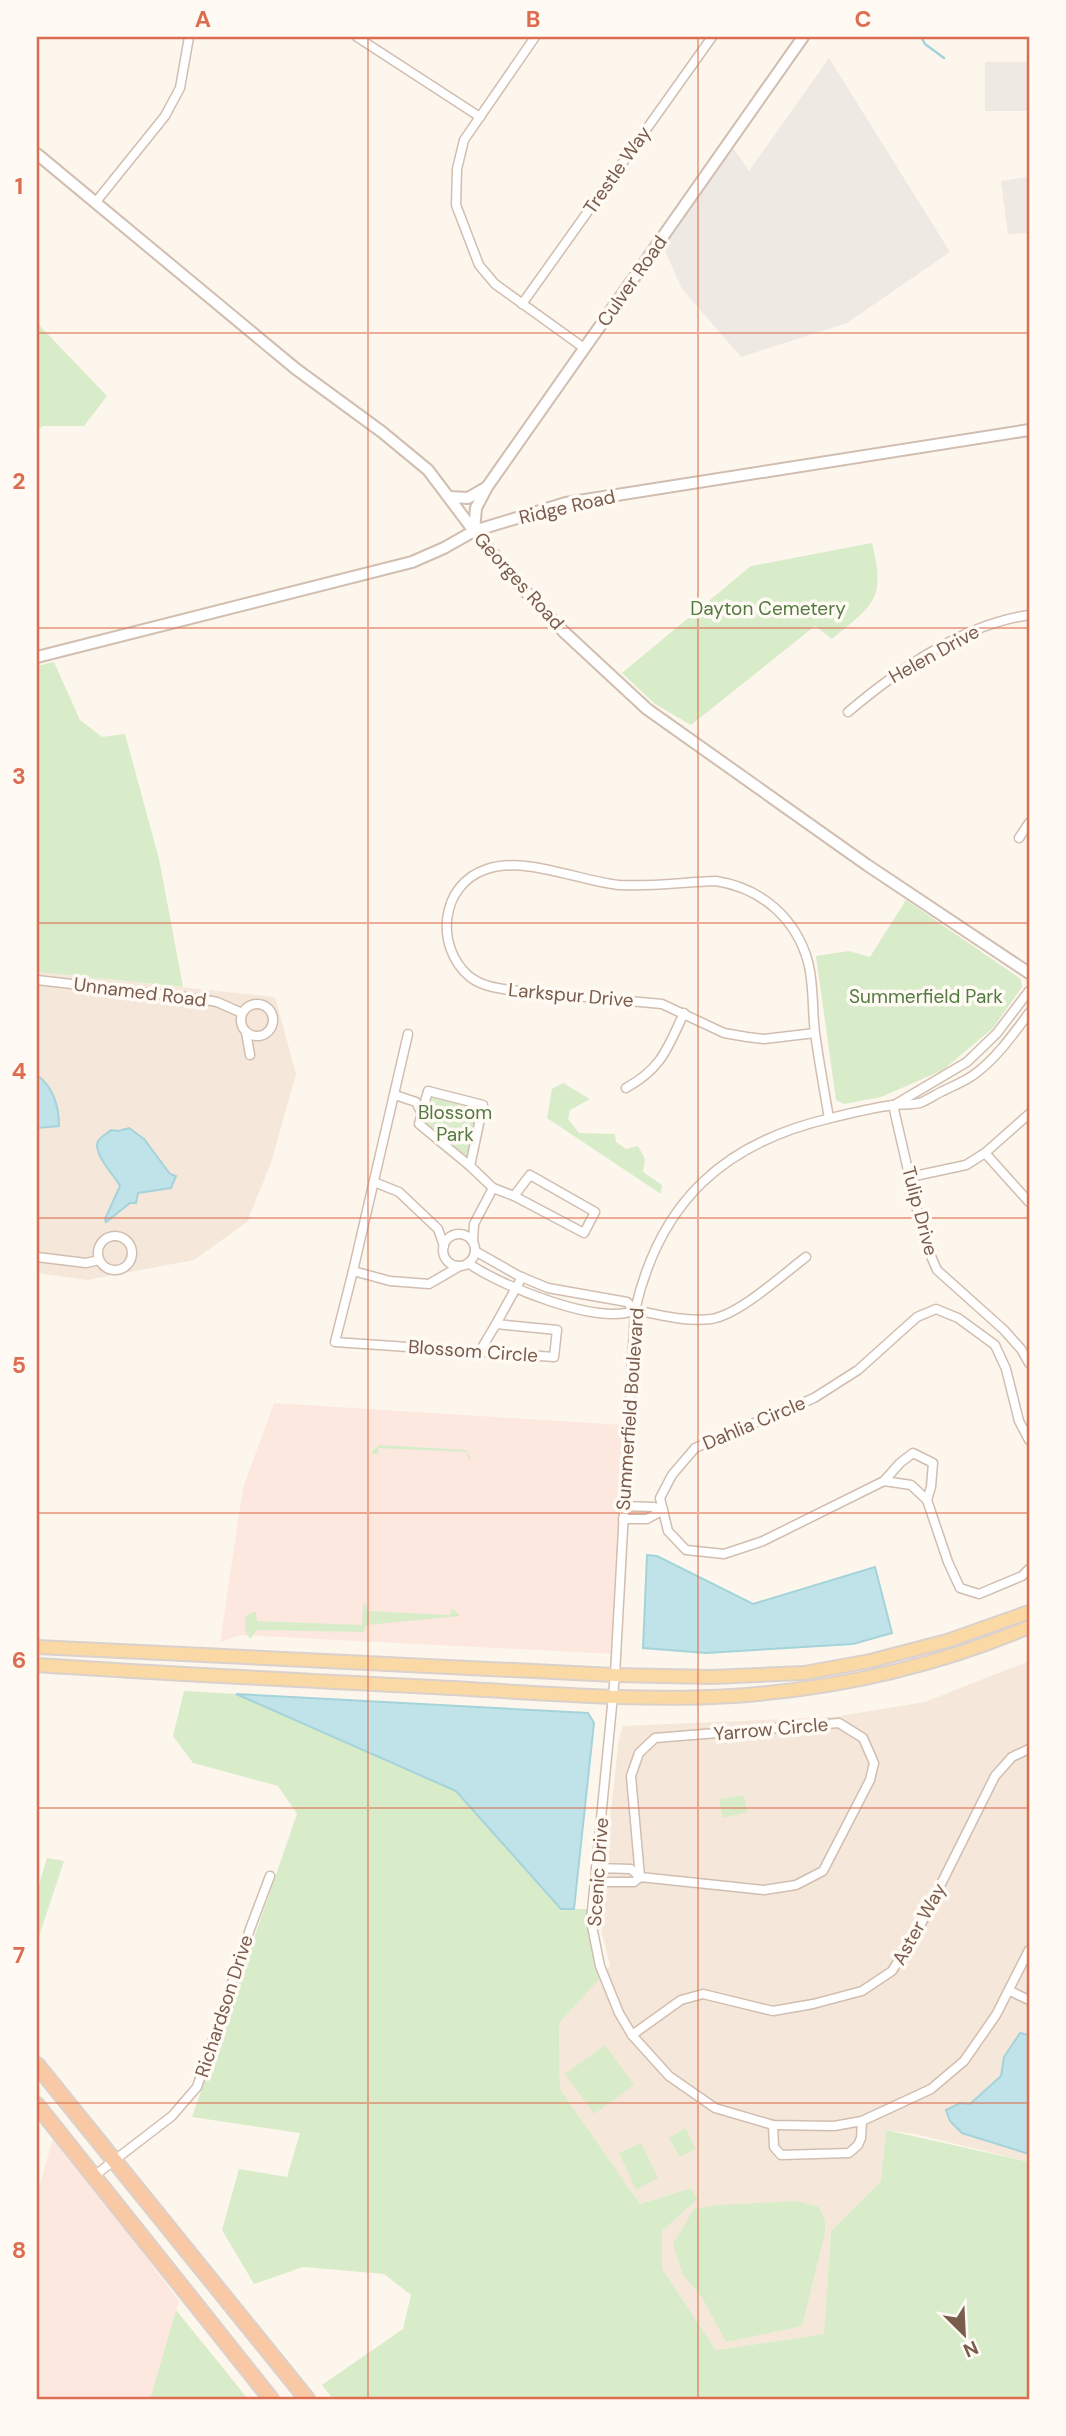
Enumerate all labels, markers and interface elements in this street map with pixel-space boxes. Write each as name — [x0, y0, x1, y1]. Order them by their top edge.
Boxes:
text: A — [195, 4, 211, 34]
text: B — [526, 4, 540, 34]
text: C — [855, 4, 871, 34]
street label: Trestle Way — [578, 121, 657, 219]
text: 1 — [15, 171, 23, 201]
street label: Culver Road — [592, 231, 672, 331]
text: 2 — [12, 466, 26, 496]
street label: Ridge Road — [516, 484, 618, 530]
street label: Georges Road — [469, 527, 569, 635]
park label: Dayton Cemetery — [690, 596, 846, 621]
street label: Helen Drive — [884, 619, 984, 689]
text: 3 — [12, 761, 26, 791]
street label: Unnamed Road — [72, 971, 208, 1013]
street label: Larkspur Drive — [507, 977, 635, 1013]
park label: Summerfield Park — [849, 984, 1003, 1009]
text: 4 — [12, 1056, 27, 1086]
park label: Blossom Park — [418, 1100, 492, 1147]
street label: Tulip Drive — [896, 1164, 944, 1258]
street label: Summerfield Boulevard — [610, 1307, 650, 1511]
street label: Blossom Circle — [407, 1334, 539, 1368]
text: 5 — [12, 1350, 26, 1380]
street label: Dahlia Circle — [699, 1390, 809, 1456]
text: 6 — [12, 1645, 26, 1675]
street label: Yarrow Circle — [713, 1712, 829, 1746]
street label: Scenic Drive — [582, 1817, 614, 1927]
street label: Aster Way — [886, 1878, 952, 1969]
street label: Richardson Drive — [189, 1932, 259, 2080]
text: 7 — [13, 1940, 25, 1970]
text: 8 — [12, 2235, 26, 2265]
north arrow — [930, 2300, 1000, 2370]
text: N — [959, 2335, 982, 2363]

